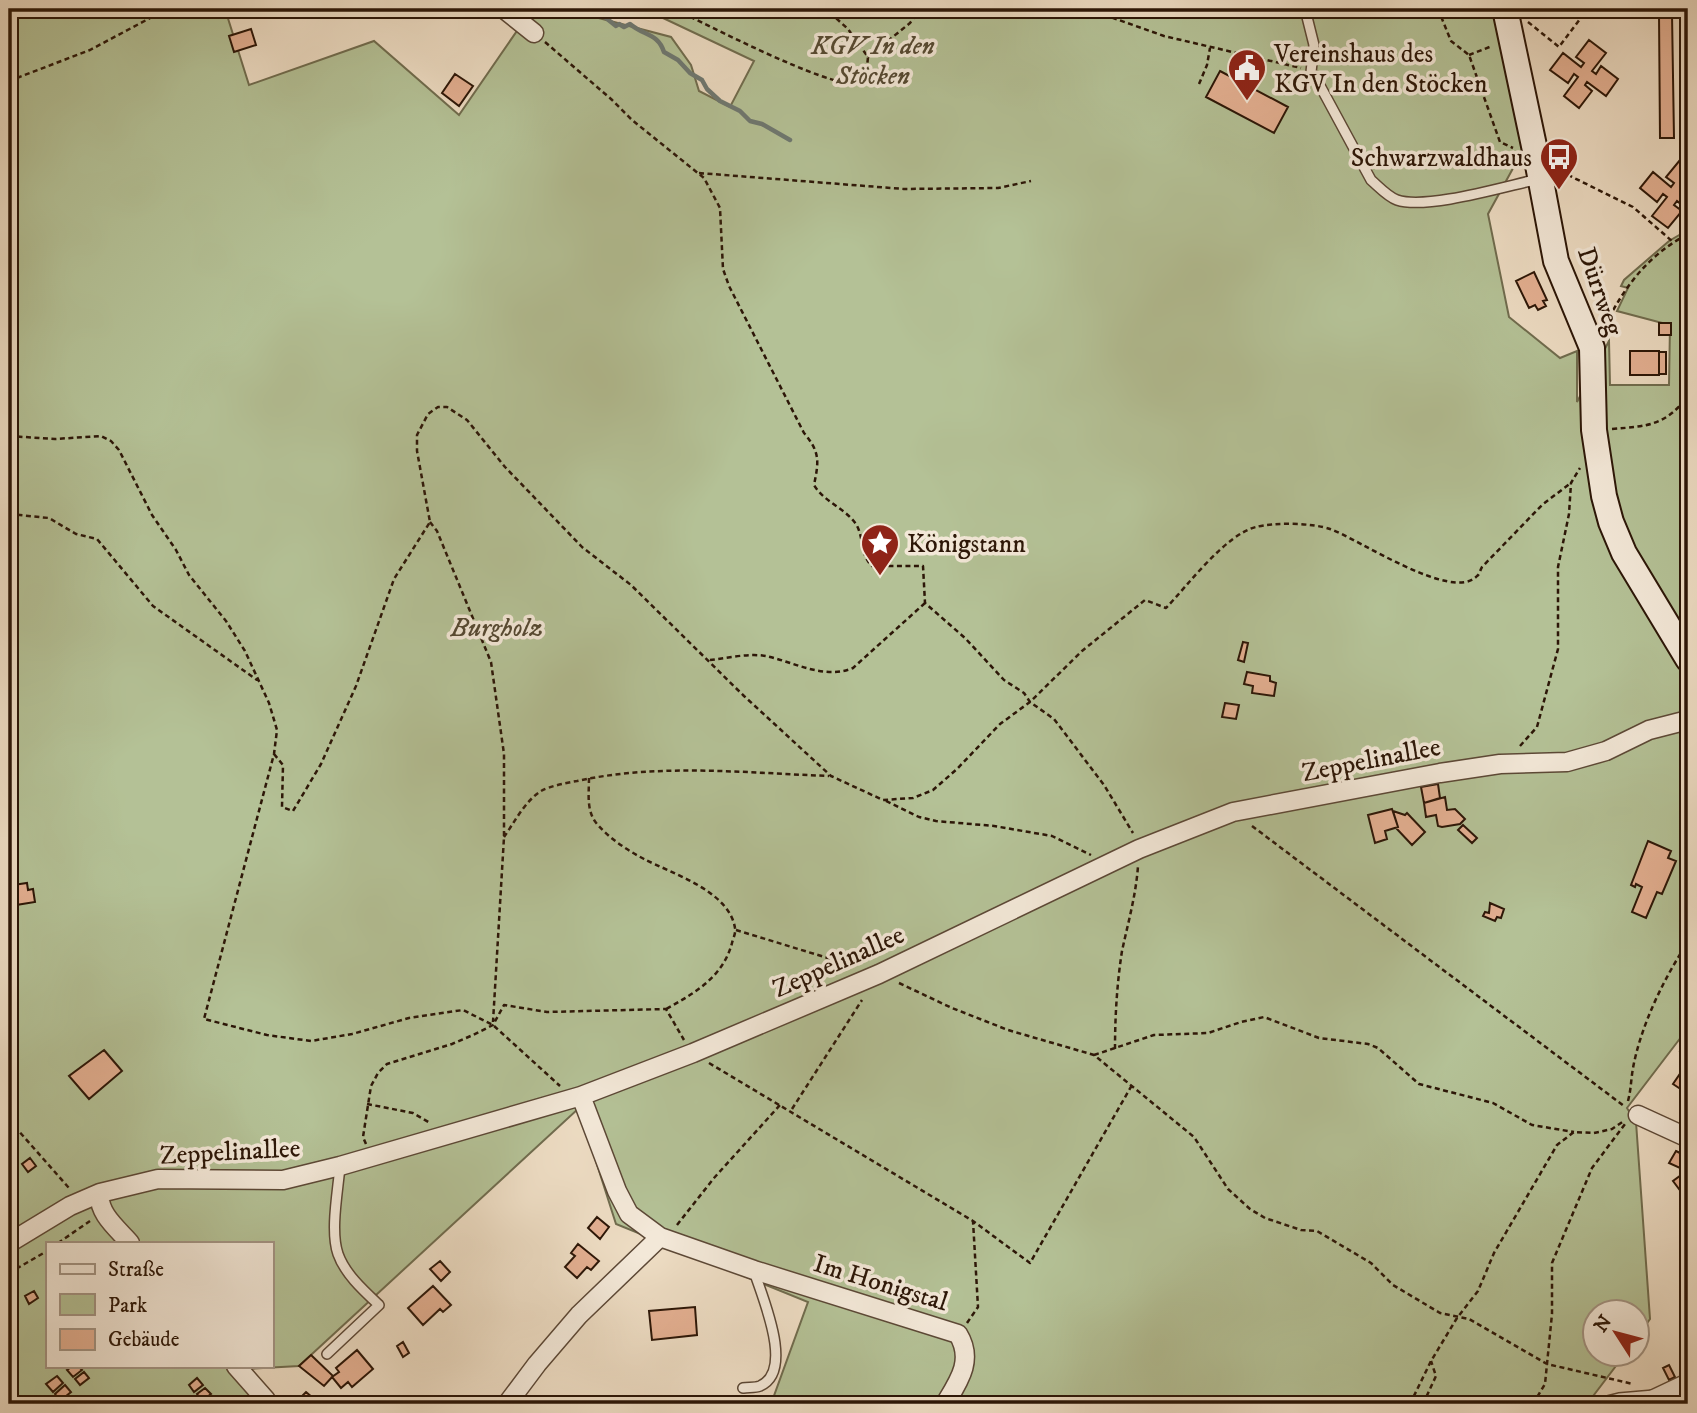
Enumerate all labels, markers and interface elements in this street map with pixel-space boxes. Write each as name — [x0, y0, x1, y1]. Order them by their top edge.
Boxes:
park label: KGV In den Stöcken — [810, 30, 935, 93]
place label: Vereinshaus des KGV In den Stöcken — [1273, 38, 1488, 101]
public building icon: Vereinshaus des KGV In den Stöcken — [1226, 47, 1268, 102]
bus stop icon: Schwarzwaldhaus — [1538, 136, 1580, 191]
place label: Schwarzwaldhaus — [1351, 142, 1532, 175]
street label: Dürrweg — [1569, 243, 1630, 340]
place icon: Königstann — [859, 522, 901, 577]
place label: Königstann — [907, 528, 1026, 561]
park label: Burgholz — [450, 612, 543, 645]
street label: Zeppelinallee — [1299, 731, 1443, 790]
street label: Zeppelinallee — [768, 919, 910, 1006]
street label: Zeppelinallee — [159, 1132, 301, 1173]
legend — [46, 1242, 273, 1368]
street label: Im Honigstal — [809, 1247, 952, 1320]
text: Straße — [108, 1257, 164, 1283]
text: Park — [108, 1293, 148, 1319]
north arrow — [1582, 1298, 1652, 1368]
text: N — [1590, 1310, 1618, 1337]
text: Gebäude — [108, 1327, 180, 1353]

